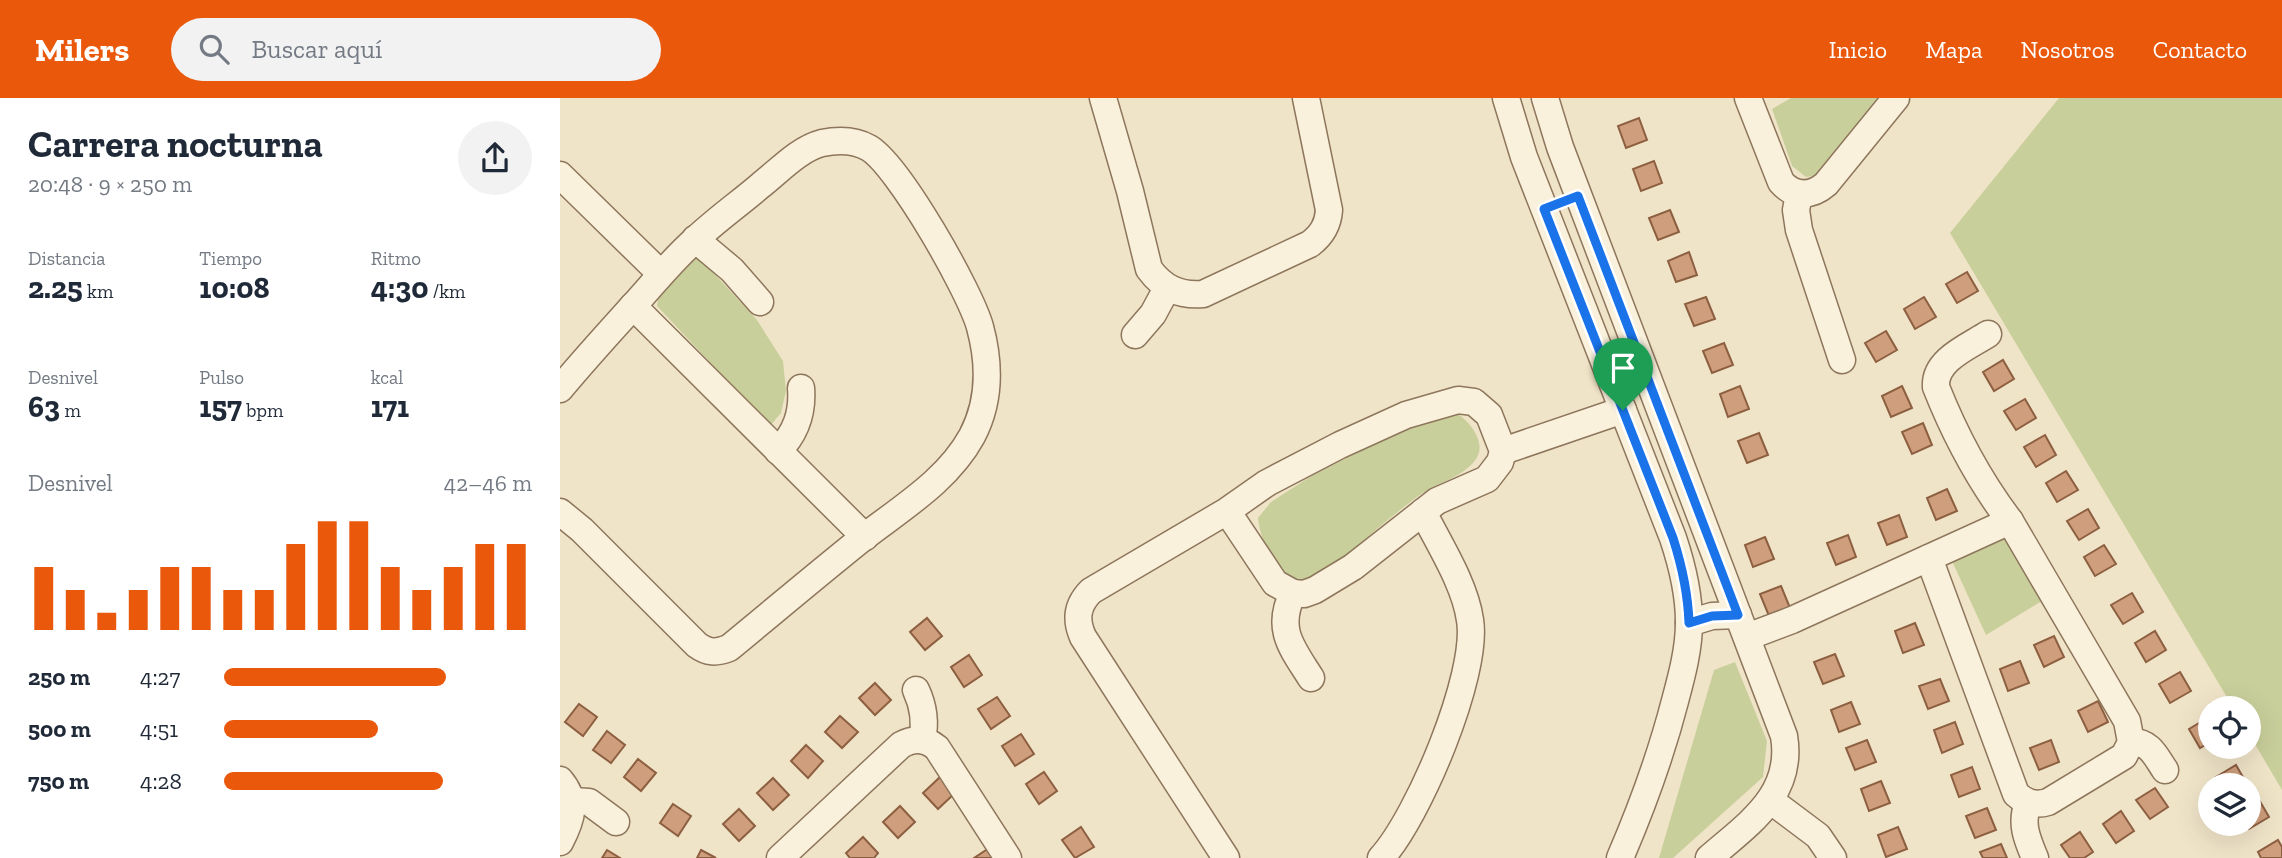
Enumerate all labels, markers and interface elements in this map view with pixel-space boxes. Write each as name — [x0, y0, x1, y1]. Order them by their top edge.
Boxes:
search box — [171, 18, 661, 81]
text: Milers — [35, 30, 129, 69]
icon: search — [195, 30, 233, 68]
text: Buscar aquí — [251, 33, 382, 65]
text: Inicio — [1829, 35, 1887, 64]
text: Mapa — [1925, 35, 1982, 64]
text: Nosotros — [2020, 35, 2115, 64]
text: Contacto — [2153, 35, 2247, 64]
text: Carrera nocturna — [28, 121, 323, 167]
button: share — [458, 121, 532, 195]
text: 20:48 · 9 × 250 m — [28, 170, 192, 198]
text: Distancia — [28, 247, 105, 270]
text: Tiempo — [199, 247, 262, 270]
text: Ritmo — [371, 247, 421, 270]
text: 2.25 — [28, 270, 83, 306]
text: 10:08 — [199, 270, 270, 306]
text: 4:30 — [371, 270, 428, 306]
text: km — [83, 280, 113, 303]
text: /km — [428, 280, 466, 303]
pin — [1593, 338, 1653, 410]
icon: arrive — [1604, 349, 1642, 387]
text: Desnivel — [28, 366, 98, 389]
text: Pulso — [199, 366, 244, 389]
text: kcal — [371, 366, 403, 389]
text: 63 — [28, 389, 60, 425]
text: 157 — [199, 389, 242, 425]
text: 171 — [371, 389, 409, 425]
text: m — [60, 399, 81, 422]
text: bpm — [242, 399, 283, 422]
text: Desnivel — [28, 469, 113, 497]
text: 42–46 m — [444, 469, 532, 497]
text: 250 m — [28, 663, 90, 691]
text: 4:27 — [140, 663, 180, 691]
map controls — [2198, 696, 2261, 836]
button: locate — [2198, 696, 2261, 759]
text: 500 m — [28, 715, 91, 743]
text: 4:51 — [140, 715, 178, 743]
text: 750 m — [28, 767, 89, 795]
text: 4:28 — [140, 767, 182, 795]
button: layers — [2198, 773, 2261, 836]

